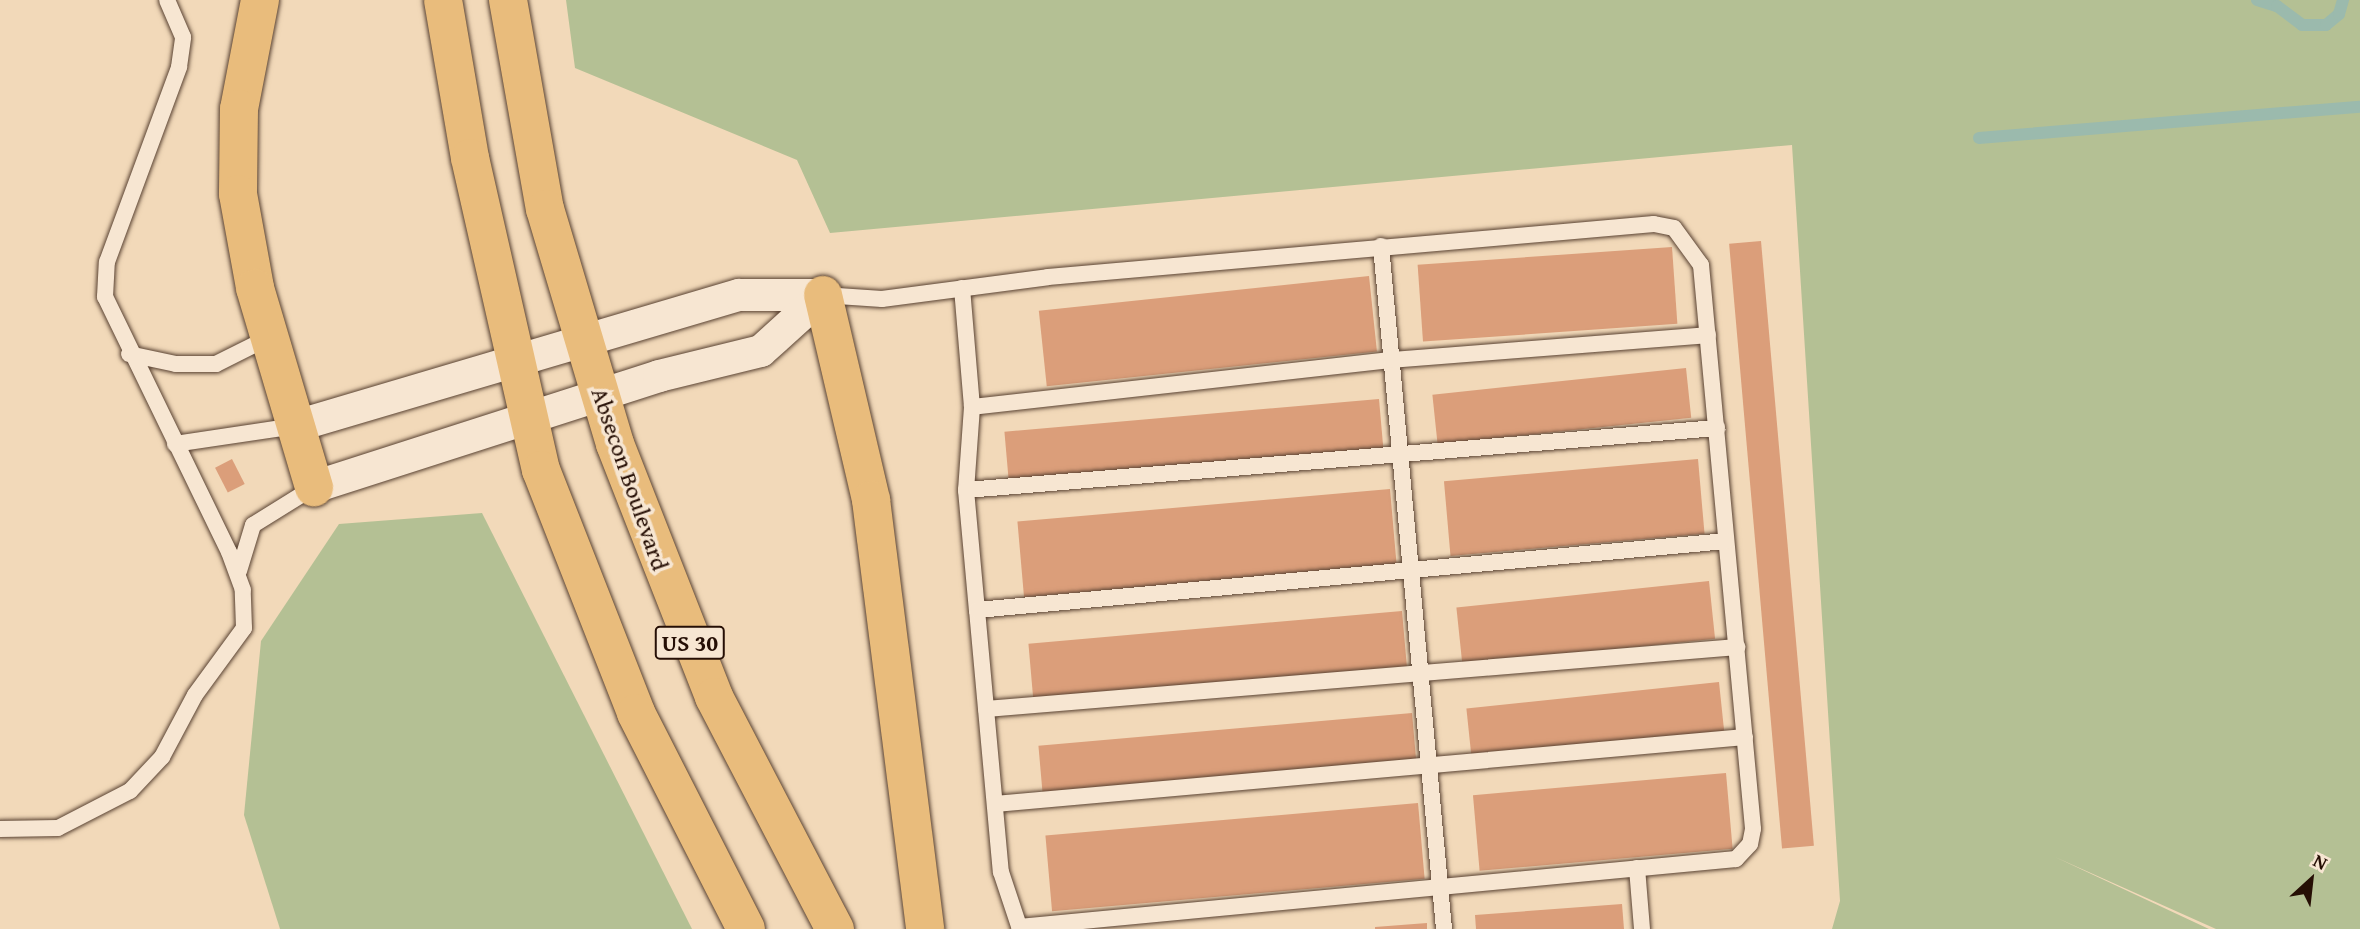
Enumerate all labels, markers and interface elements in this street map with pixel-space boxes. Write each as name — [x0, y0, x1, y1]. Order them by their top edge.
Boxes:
street label: Absecon Boulevard — [585, 384, 675, 574]
road number: US 30 — [653, 624, 727, 663]
north arrow — [2276, 845, 2346, 915]
text: N — [2309, 846, 2333, 877]

